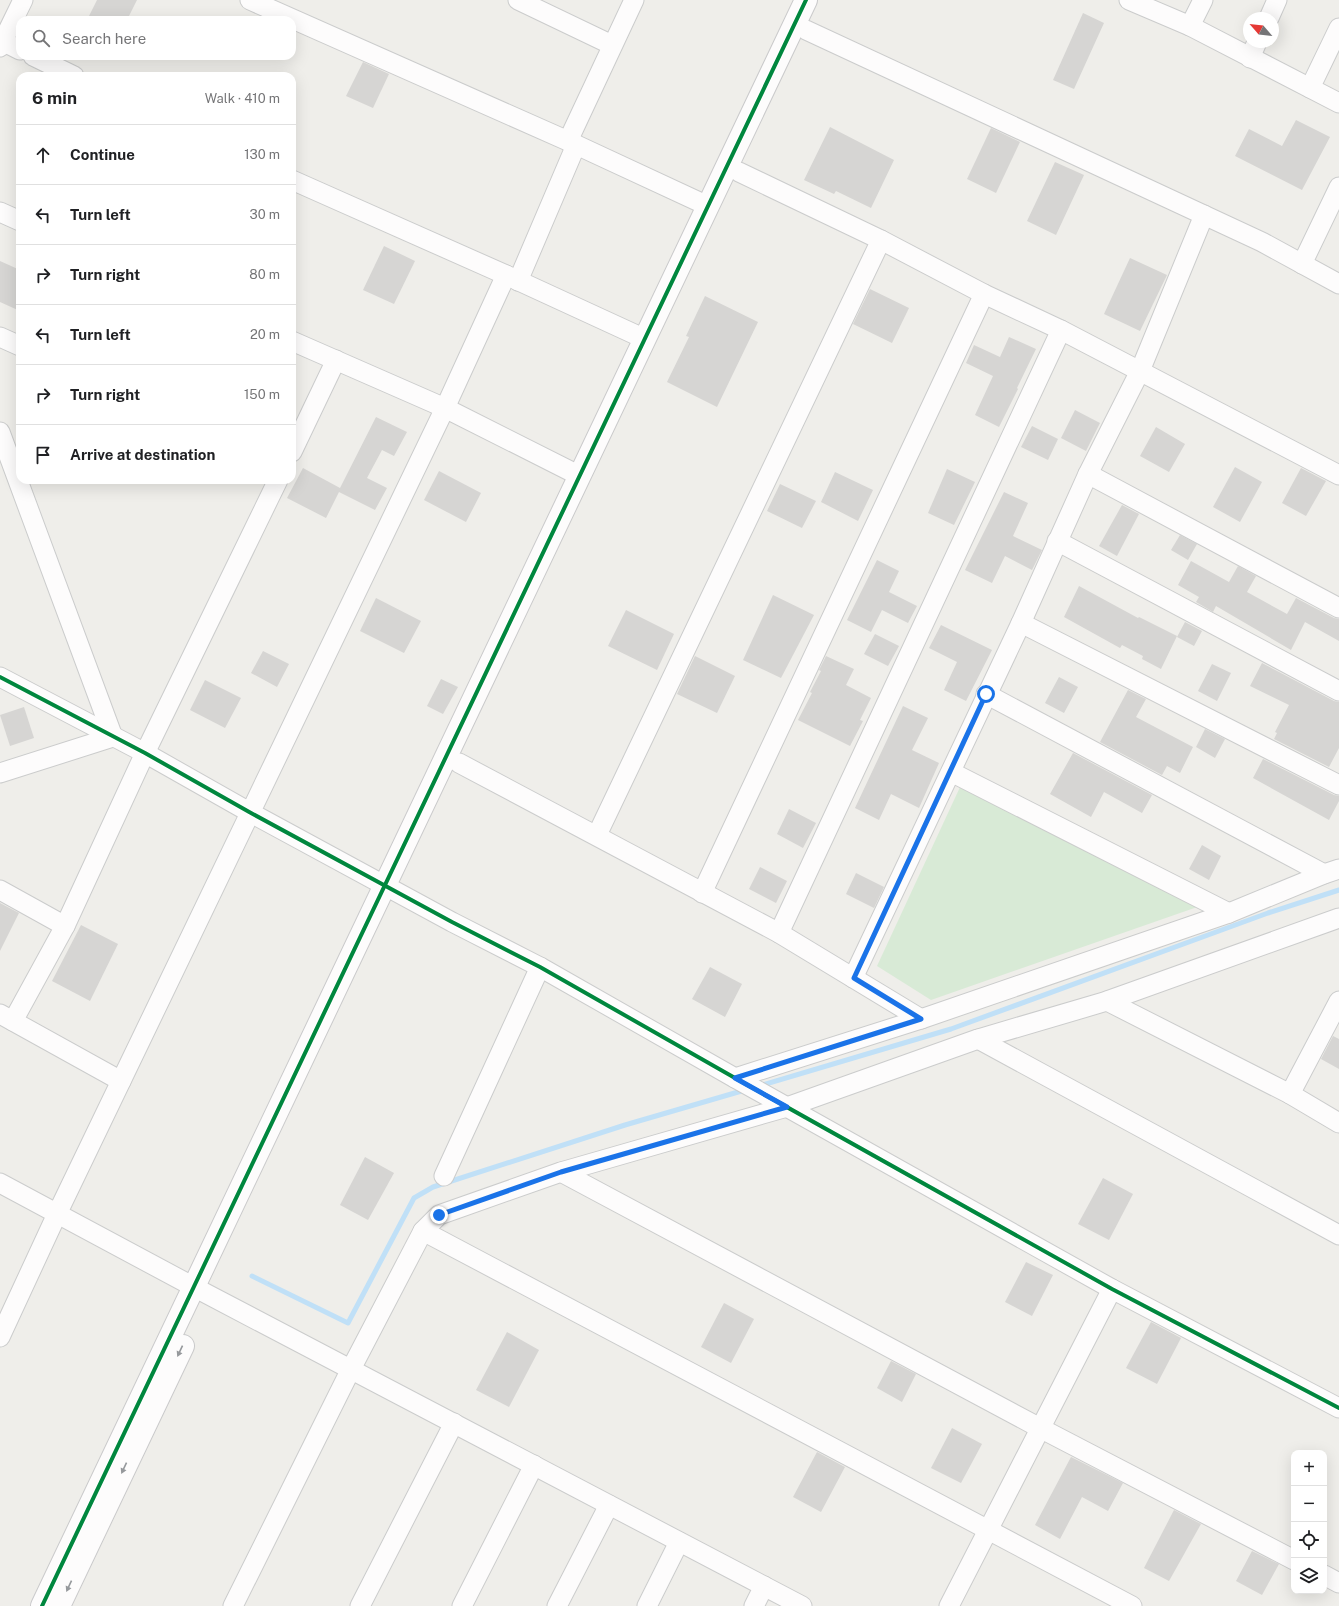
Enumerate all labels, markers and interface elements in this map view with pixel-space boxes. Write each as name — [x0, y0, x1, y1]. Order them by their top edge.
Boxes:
north arrow — [1243, 12, 1279, 48]
search box — [16, 16, 296, 60]
icon: search — [30, 27, 52, 49]
text: Search here — [62, 30, 146, 47]
text: 6 min — [32, 88, 77, 108]
text: Walk · 410 m — [205, 91, 280, 106]
icon: ahead — [32, 144, 54, 166]
text: Continue — [70, 146, 135, 163]
text: 130 m — [244, 147, 280, 162]
icon: left — [32, 204, 54, 226]
text: Turn left — [70, 206, 131, 223]
text: 30 m — [250, 207, 280, 222]
icon: right — [32, 264, 54, 286]
text: Turn right — [70, 266, 140, 283]
text: 80 m — [249, 267, 280, 282]
icon: left — [32, 324, 54, 346]
text: Turn left — [70, 326, 131, 343]
text: 20 m — [250, 327, 280, 342]
icon: right — [32, 384, 54, 406]
text: Turn right — [70, 386, 140, 403]
text: 150 m — [244, 387, 280, 402]
icon: arrive — [32, 444, 54, 466]
text: Arrive at destination — [70, 446, 215, 463]
route start — [977, 685, 995, 703]
route end — [430, 1206, 448, 1224]
one-way arrow — [177, 1345, 183, 1357]
map controls — [1291, 1450, 1327, 1594]
button: + — [1291, 1450, 1327, 1486]
one-way arrow — [121, 1463, 127, 1474]
button: − — [1291, 1486, 1327, 1522]
button: locate — [1291, 1522, 1327, 1558]
button: layers — [1291, 1558, 1327, 1594]
one-way arrow — [66, 1580, 72, 1592]

